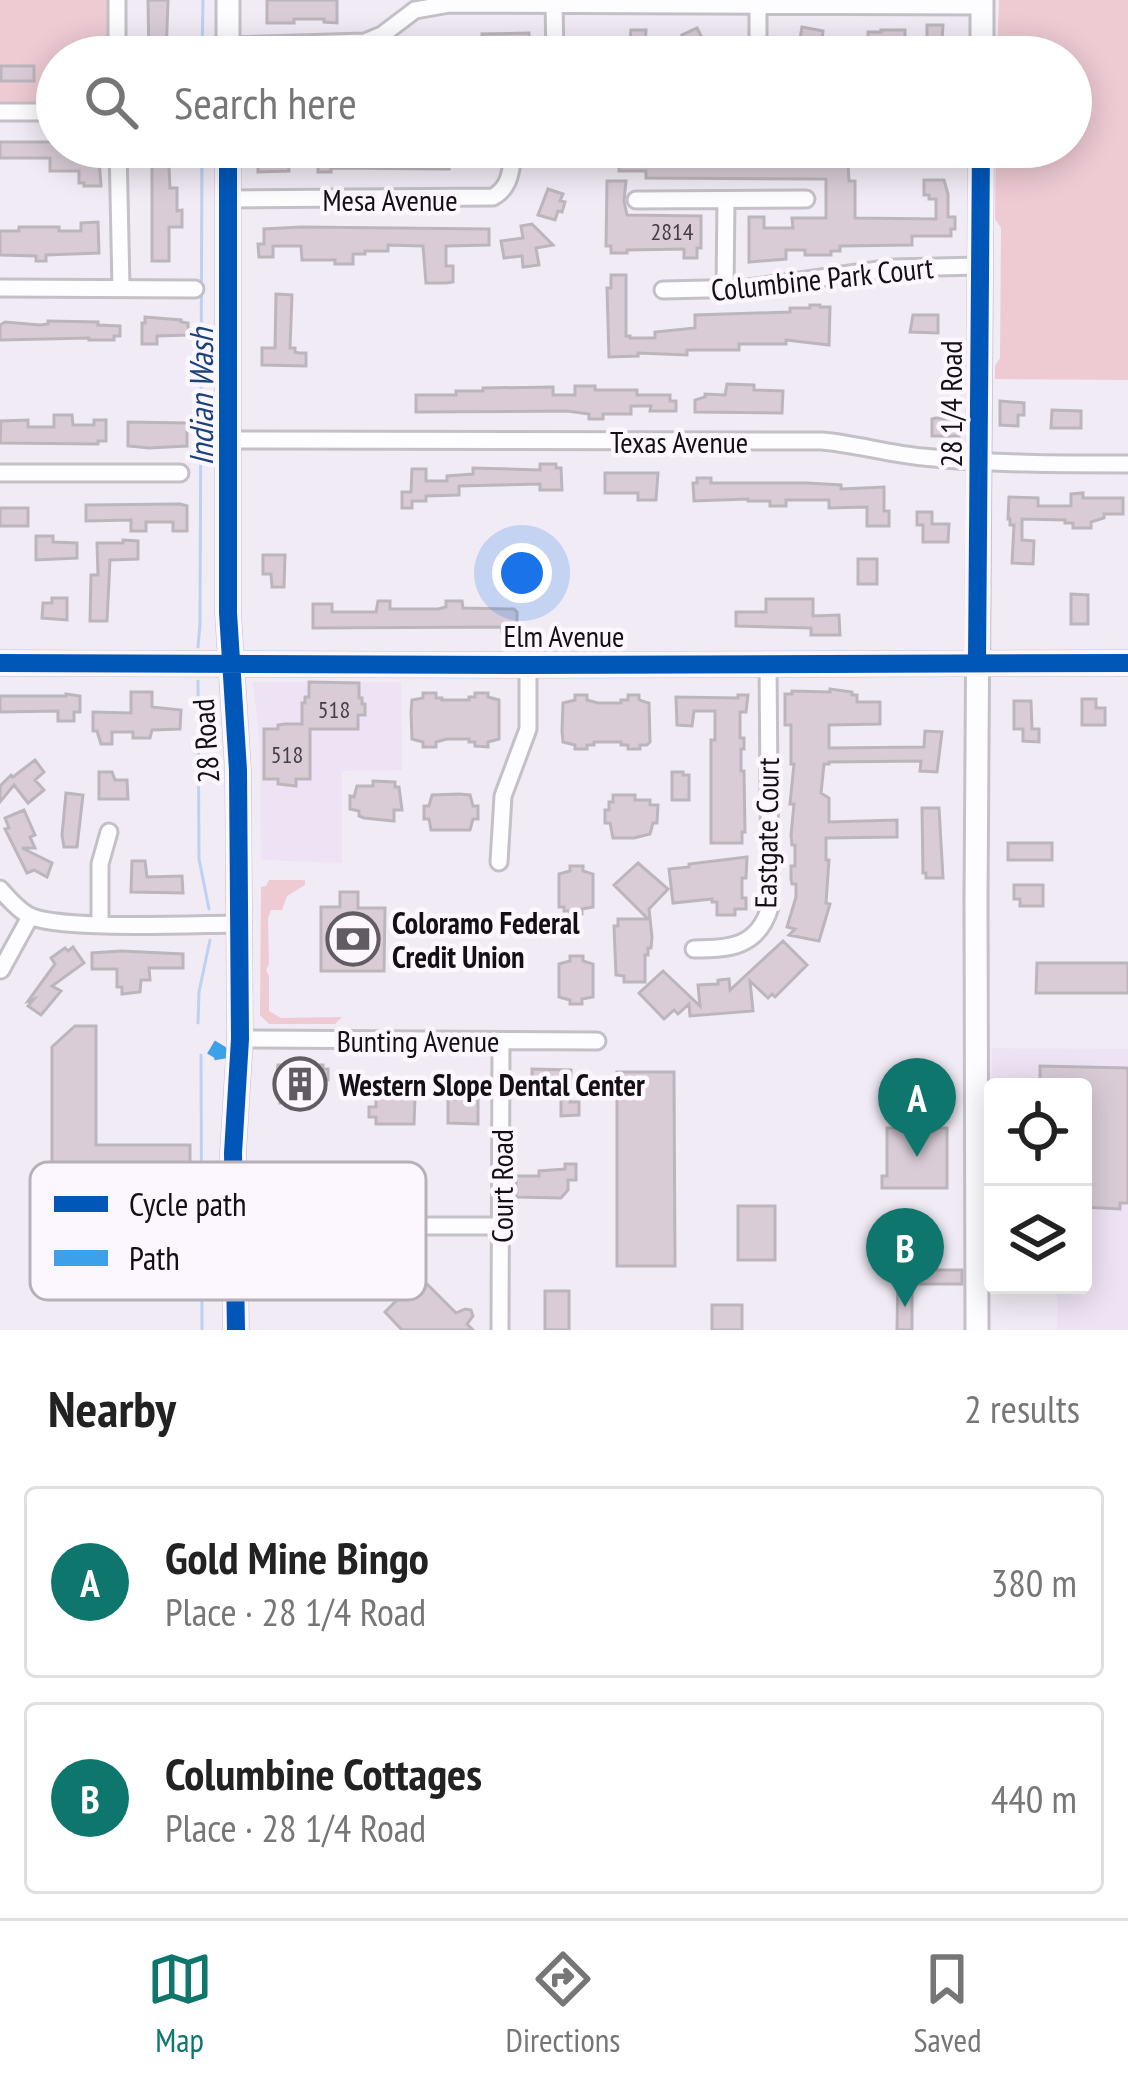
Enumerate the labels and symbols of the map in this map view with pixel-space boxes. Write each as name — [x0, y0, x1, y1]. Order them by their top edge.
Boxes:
street label: Mesa Avenue — [322, 180, 458, 219]
house number: 2814 — [650, 216, 694, 247]
street label: Columbine Park Court — [709, 247, 936, 309]
water label: Indian Wash — [179, 327, 222, 466]
street label: 28 1/4 Road — [931, 341, 970, 467]
street label: Texas Avenue — [610, 422, 748, 461]
your location — [492, 543, 552, 603]
street label: Elm Avenue — [504, 616, 624, 655]
house number: 518 — [318, 694, 350, 725]
street label: 28 Road — [183, 697, 227, 785]
house number: 518 — [271, 739, 303, 770]
street label: Eastgate Court — [745, 757, 787, 909]
place label: Coloramo Federal Credit Union — [392, 903, 580, 976]
bank icon: Coloramo Federal Credit Union — [325, 911, 381, 967]
street label: Bunting Avenue — [337, 1021, 499, 1060]
building icon: Western Slope Dental Center — [272, 1056, 328, 1112]
pin: A — [878, 1058, 956, 1157]
place label: Western Slope Dental Center — [338, 1065, 645, 1104]
street label: Court Road — [482, 1129, 521, 1243]
legend — [30, 1162, 426, 1300]
text: Cycle path — [129, 1182, 247, 1225]
pin: B — [866, 1208, 944, 1307]
text: Path — [129, 1236, 180, 1279]

